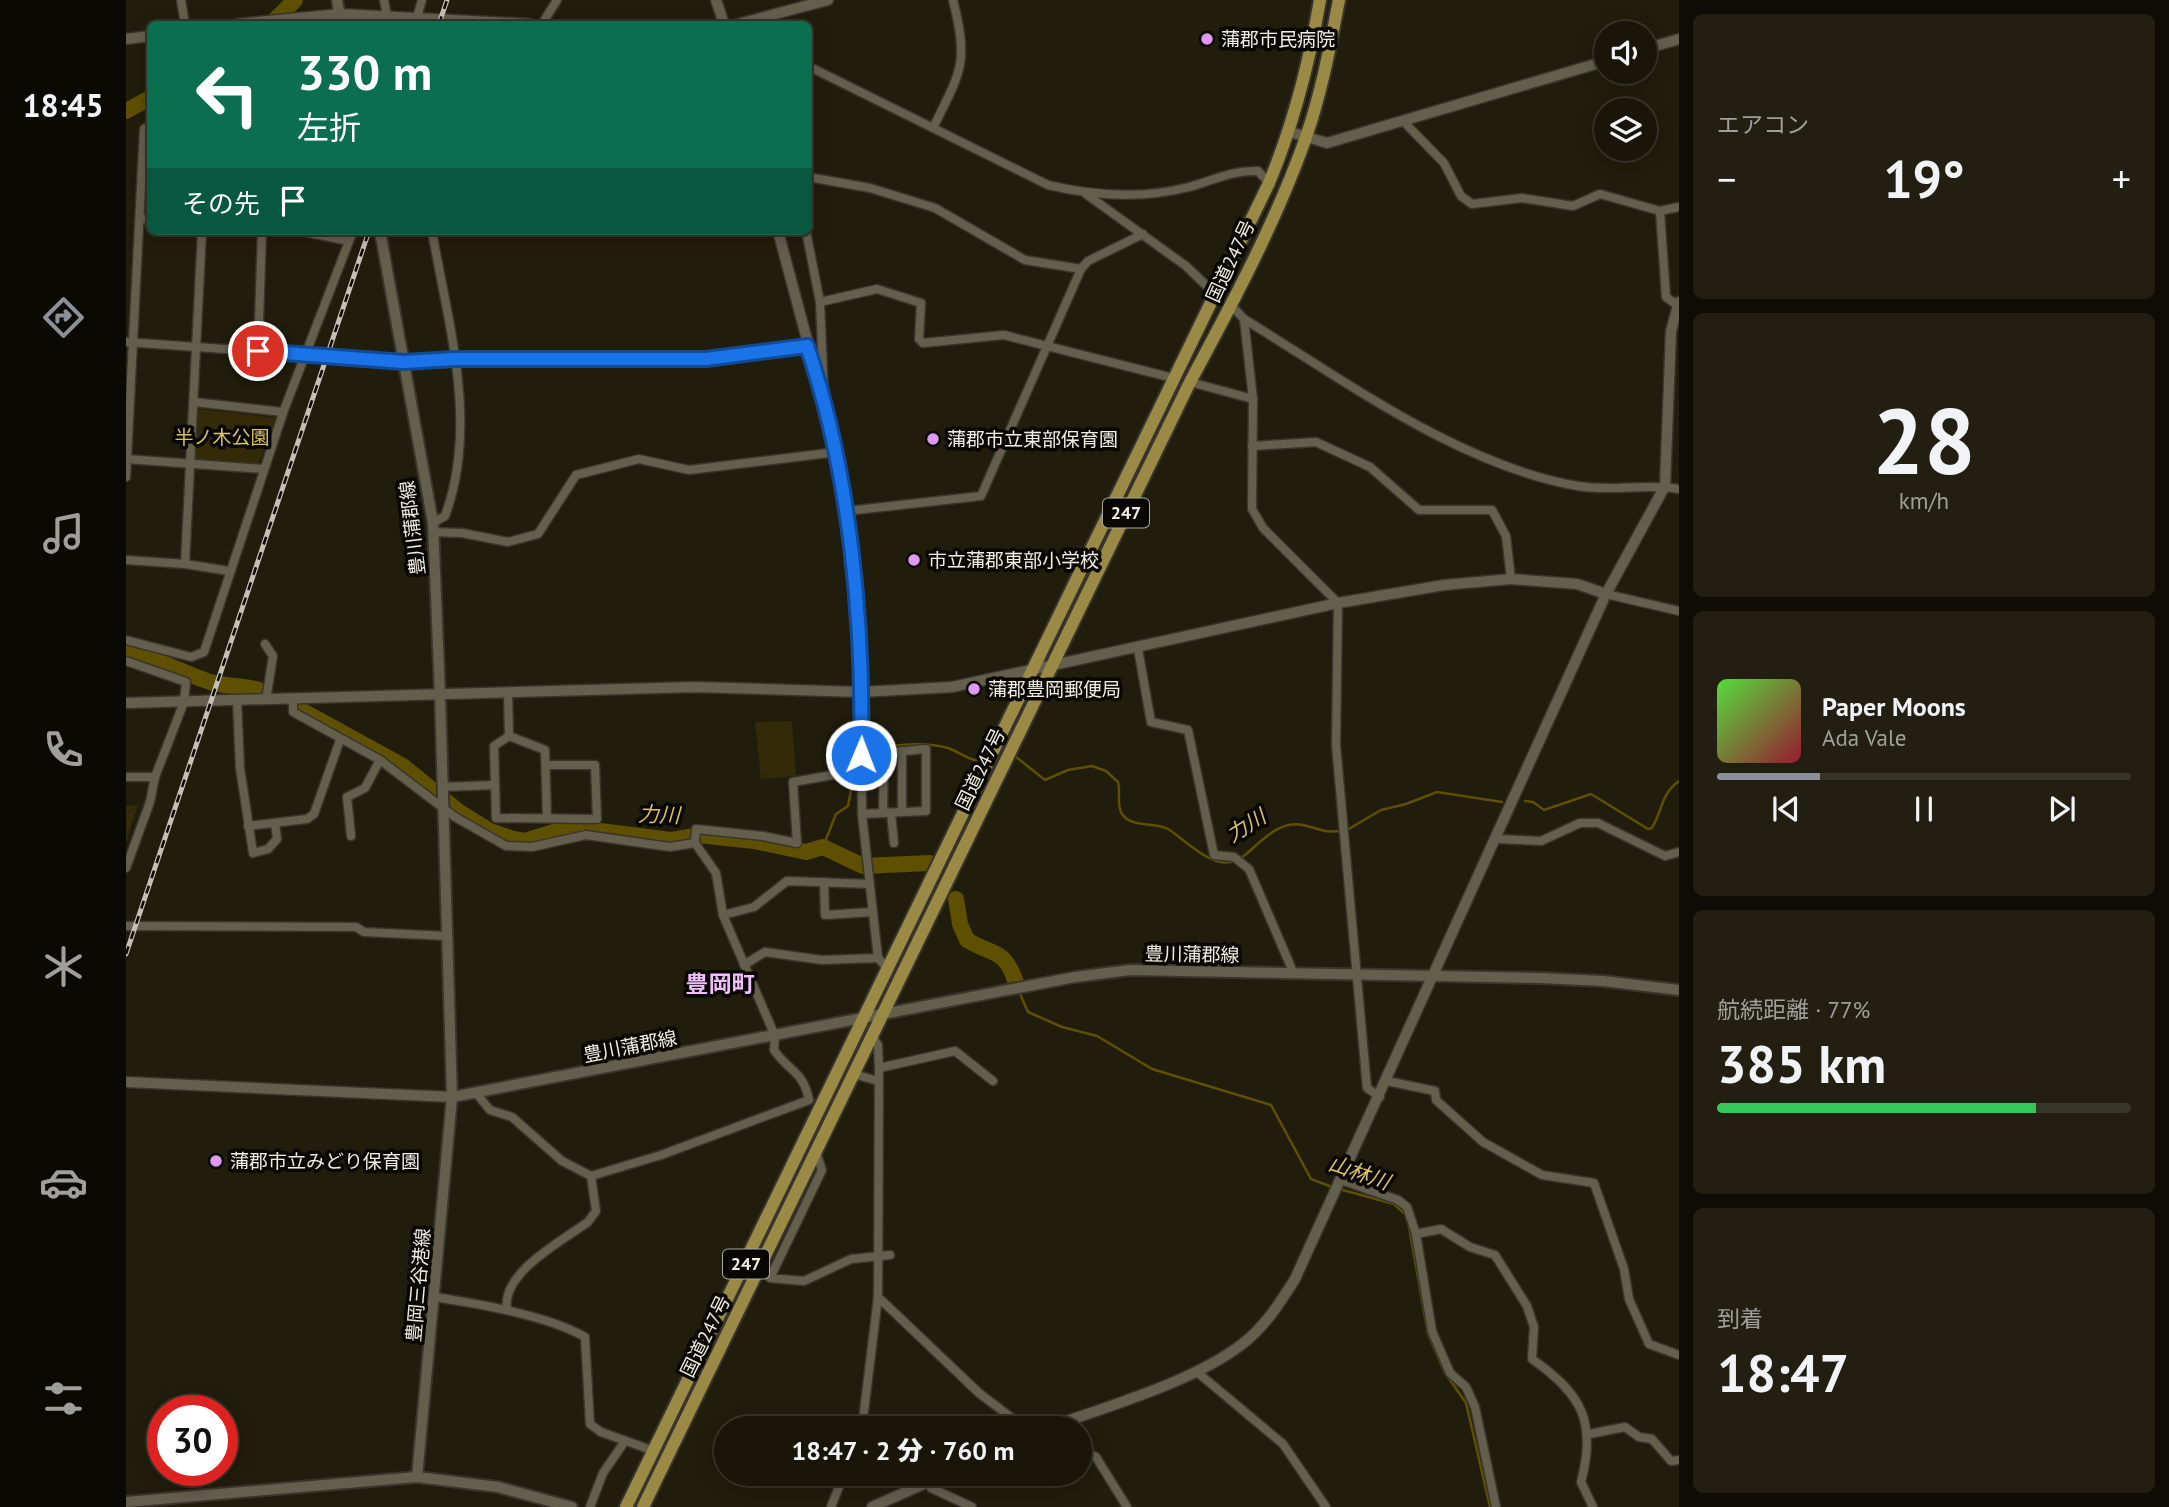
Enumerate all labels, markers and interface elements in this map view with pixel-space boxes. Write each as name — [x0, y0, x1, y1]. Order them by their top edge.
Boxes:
map controls — [1594, 21, 1657, 161]
button: sound — [1594, 21, 1657, 84]
place label: 蒲郡市民病院 — [1221, 27, 1335, 51]
marker: 蒲郡市民病院 — [1199, 31, 1215, 47]
text: 330 m — [297, 40, 432, 104]
icon: left — [182, 49, 273, 140]
text: 18:45 — [22, 84, 104, 126]
button: layers — [1594, 98, 1657, 161]
text: 左折 — [297, 106, 361, 148]
text: エアコン — [1717, 110, 1809, 139]
text: 19° — [1883, 145, 1965, 212]
text: − — [1717, 154, 1736, 203]
text: + — [2112, 154, 2131, 203]
icon: arrive — [274, 182, 312, 220]
text: その先 — [182, 187, 260, 220]
street label: 国道247号 — [1201, 216, 1259, 306]
icon: directions — [39, 293, 88, 342]
pin — [228, 321, 288, 381]
icon: arrive — [239, 332, 277, 370]
text: 28 — [1872, 381, 1976, 499]
park label: 半ノ木公園 — [174, 425, 270, 449]
place label: 蒲郡市立東部保育園 — [947, 427, 1118, 451]
marker: 蒲郡市立東部保育園 — [925, 431, 941, 447]
street label: 豊川蒲郡線 — [394, 479, 430, 577]
text: km/h — [1899, 486, 1949, 515]
road number: 247 — [1103, 499, 1149, 528]
icon: music — [39, 509, 88, 558]
place label: 市立蒲郡東部小学校 — [928, 548, 1099, 572]
marker: 市立蒲郡東部小学校 — [906, 552, 922, 568]
place label: 蒲郡豊岡郵便局 — [988, 677, 1121, 701]
marker: 蒲郡豊岡郵便局 — [966, 681, 982, 697]
text: Paper Moons — [1822, 690, 1966, 723]
position arrow — [824, 718, 898, 792]
text: Ada Vale — [1822, 723, 1906, 752]
street label: 国道247号 — [950, 724, 1010, 814]
icon: phone — [39, 725, 88, 774]
icon: previous — [1767, 790, 1805, 828]
icon: pause — [1905, 790, 1943, 828]
icon: next — [2043, 790, 2081, 828]
water label: 力川 — [638, 800, 682, 829]
water label: 力川 — [1221, 802, 1272, 848]
street label: 豊川蒲郡線 — [1144, 941, 1240, 967]
icon: climate — [39, 942, 88, 991]
district label: 豊岡町 — [686, 969, 755, 998]
text: 航続距離 · 77% — [1717, 995, 1870, 1024]
street label: 豊川蒲郡線 — [581, 1025, 679, 1067]
text: 385 km — [1717, 1030, 1886, 1097]
place label: 蒲郡市立みどり保育園 — [230, 1149, 420, 1173]
water label: 山林川 — [1325, 1150, 1395, 1196]
marker: 蒲郡市立みどり保育園 — [208, 1153, 224, 1169]
icon: car — [39, 1158, 88, 1207]
street label: 豊岡三谷港線 — [401, 1227, 435, 1343]
road number: 247 — [723, 1250, 769, 1279]
street label: 国道247号 — [675, 1291, 735, 1381]
text: 到着 — [1717, 1304, 1763, 1333]
text: 18:47 — [1717, 1339, 1849, 1406]
icon: filters — [39, 1374, 88, 1423]
speed limit sign: 30 — [147, 1395, 238, 1486]
text: 18:47 · 2 分 · 760 m — [791, 1434, 1015, 1467]

